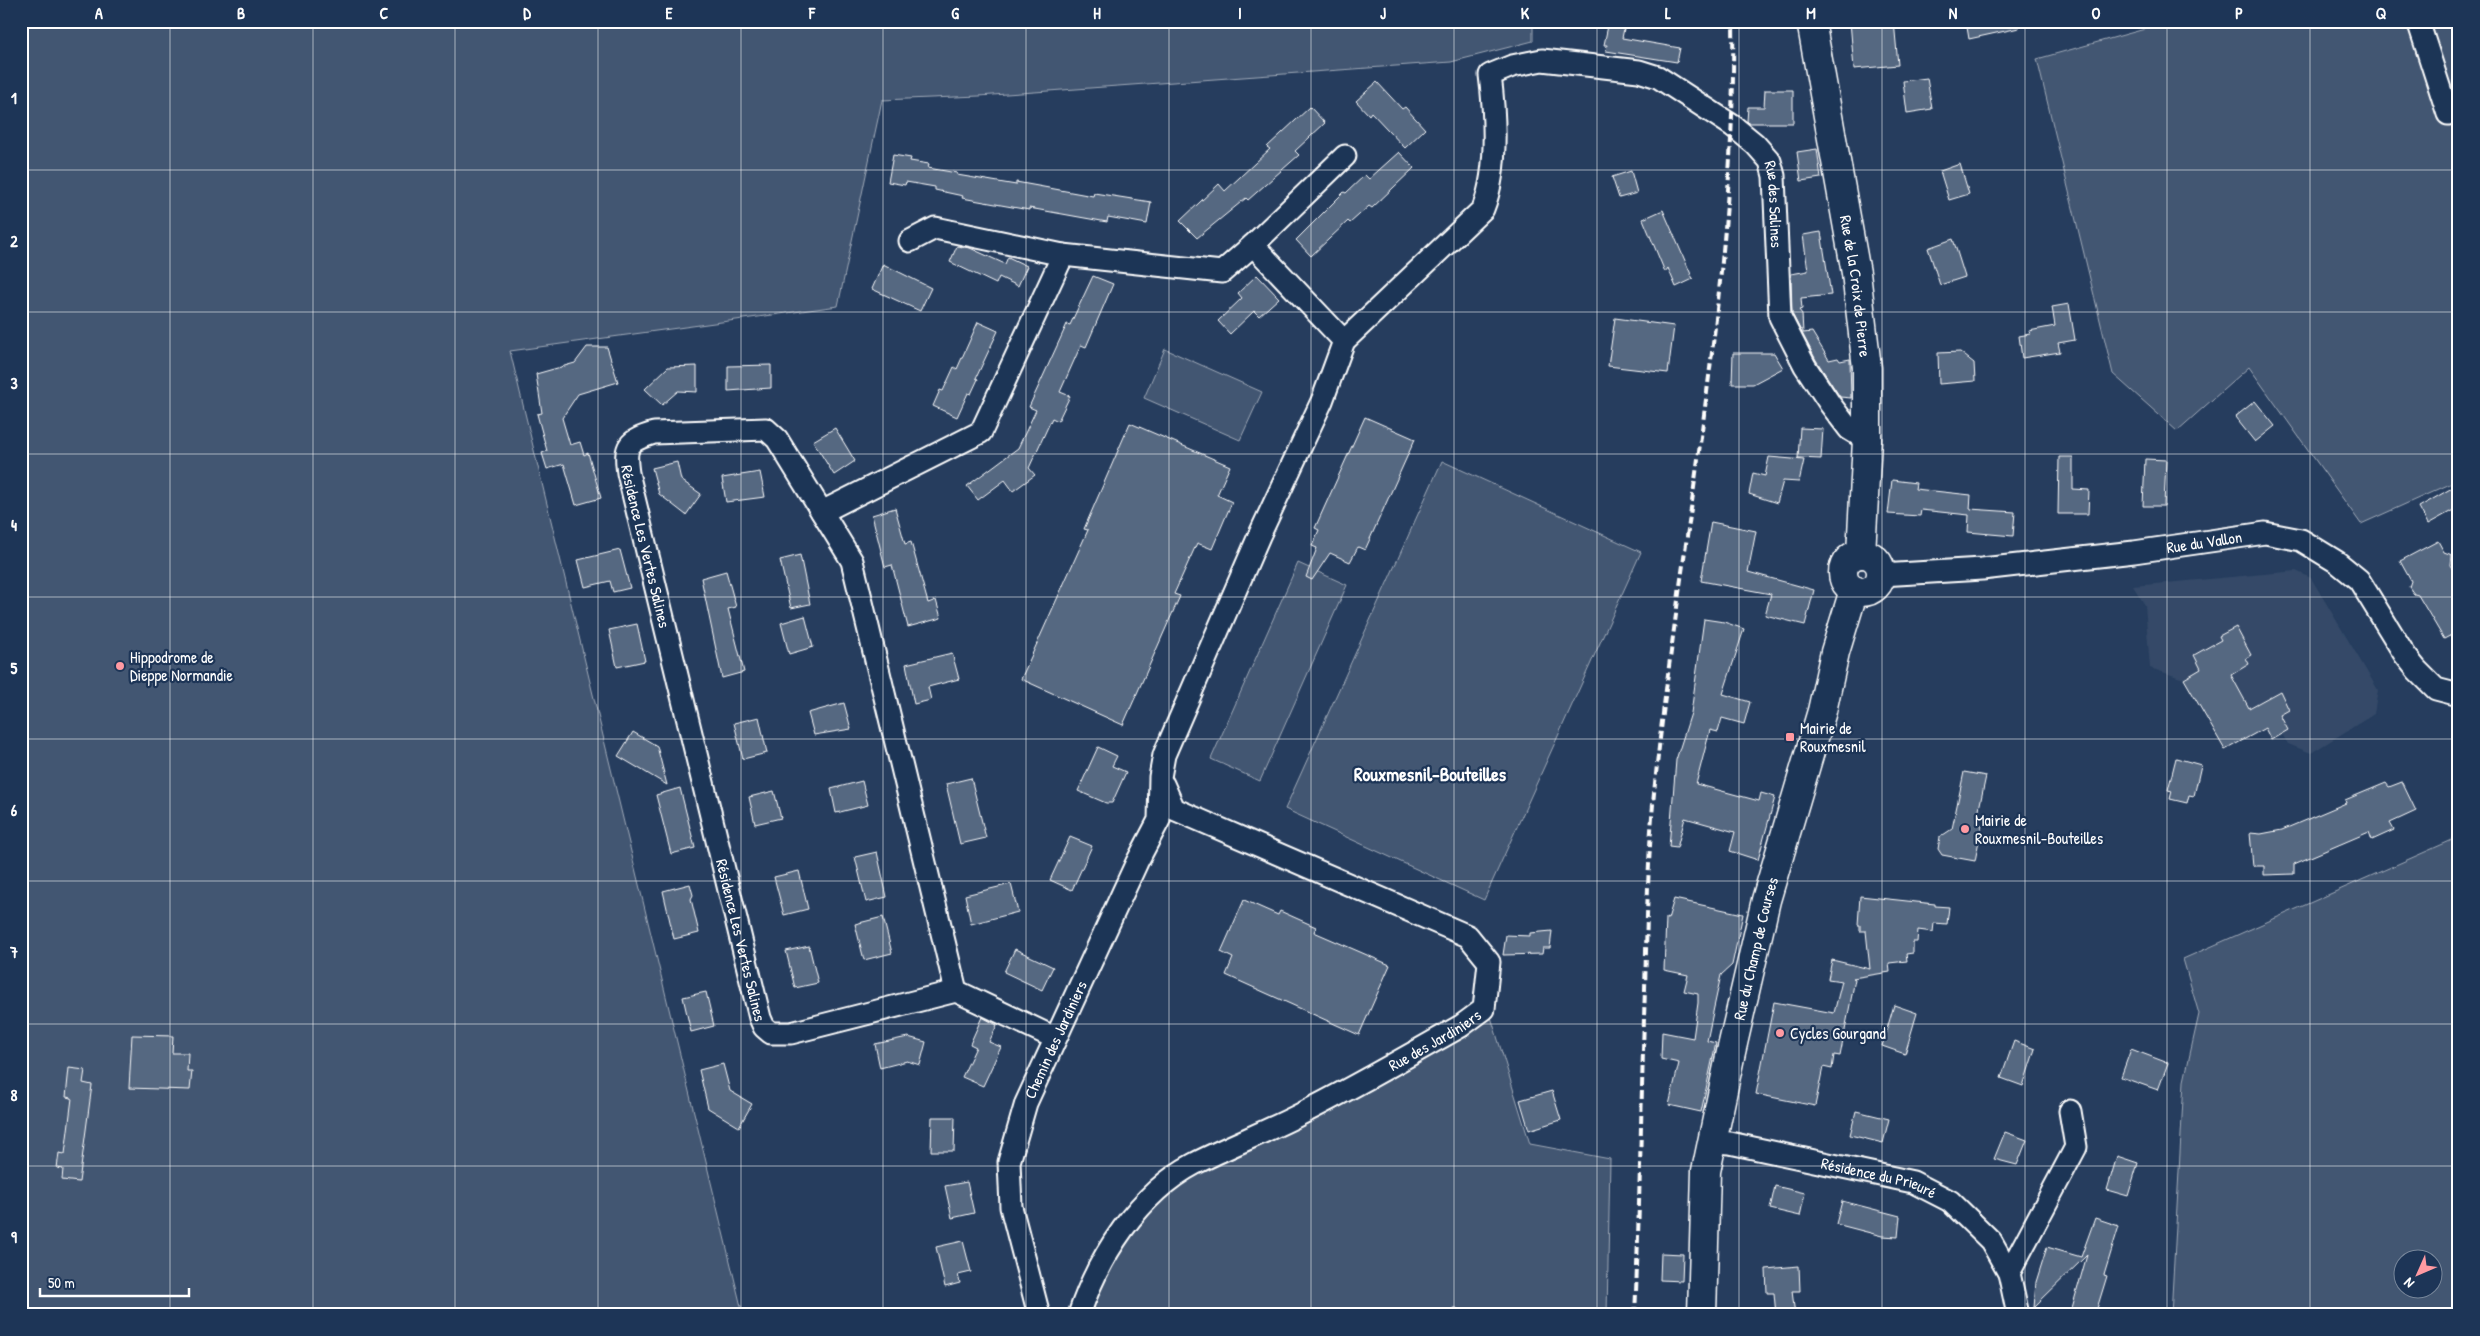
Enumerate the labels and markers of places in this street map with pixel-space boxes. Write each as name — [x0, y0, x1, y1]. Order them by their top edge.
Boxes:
place label: Hippodrome de Dieppe Normandie — [130, 646, 234, 686]
marker: Hippodrome de Dieppe Normandie — [114, 660, 126, 672]
place label: Mairie de Rouxmesnil — [1800, 717, 1867, 757]
marker: Mairie de Rouxmesnil — [1784, 731, 1796, 743]
place label: Mairie de Rouxmesnil-Bouteilles — [1975, 809, 2103, 849]
marker: Mairie de Rouxmesnil-Bouteilles — [1959, 823, 1971, 835]
place label: Cycles Gourgand — [1790, 1022, 1886, 1044]
marker: Cycles Gourgand — [1774, 1027, 1786, 1039]

